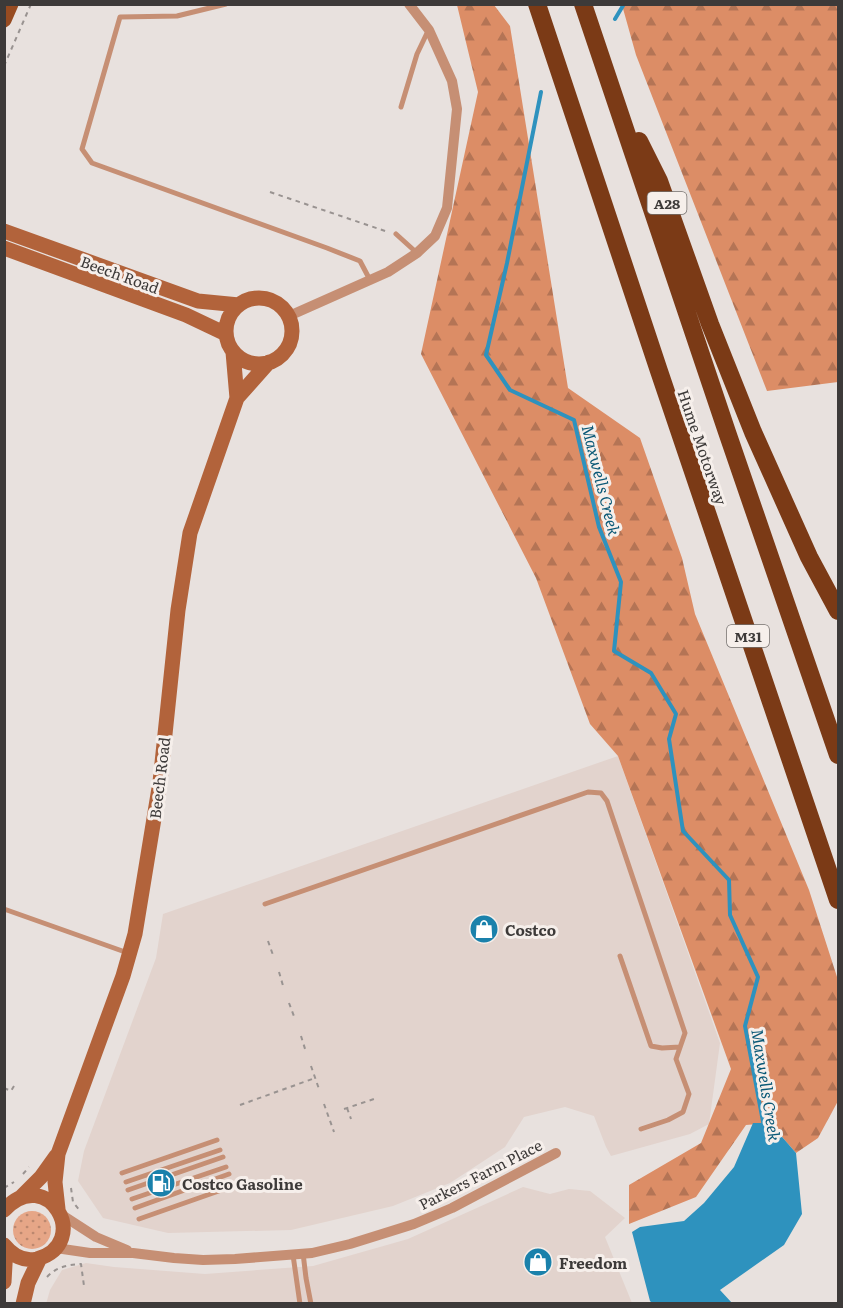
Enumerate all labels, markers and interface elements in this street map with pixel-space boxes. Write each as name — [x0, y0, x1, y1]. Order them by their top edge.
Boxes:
road number: A28 — [648, 192, 686, 214]
street label: Beech Road — [77, 249, 163, 299]
street label: Hume Motorway — [672, 386, 734, 508]
water label: Maxwells Creek — [577, 422, 627, 538]
road number: M31 — [727, 625, 769, 647]
street label: Beech Road — [143, 736, 175, 820]
shop icon: Costco — [468, 913, 500, 945]
place label: Costco — [505, 918, 556, 941]
water label: Maxwells Creek — [746, 1027, 788, 1143]
street label: Parkers Farm Place — [414, 1133, 546, 1215]
fuel station icon: Costco Gasoline — [145, 1167, 177, 1199]
place label: Costco Gasoline — [182, 1172, 303, 1195]
shop icon: Freedom — [522, 1246, 554, 1278]
place label: Freedom — [559, 1251, 627, 1274]

